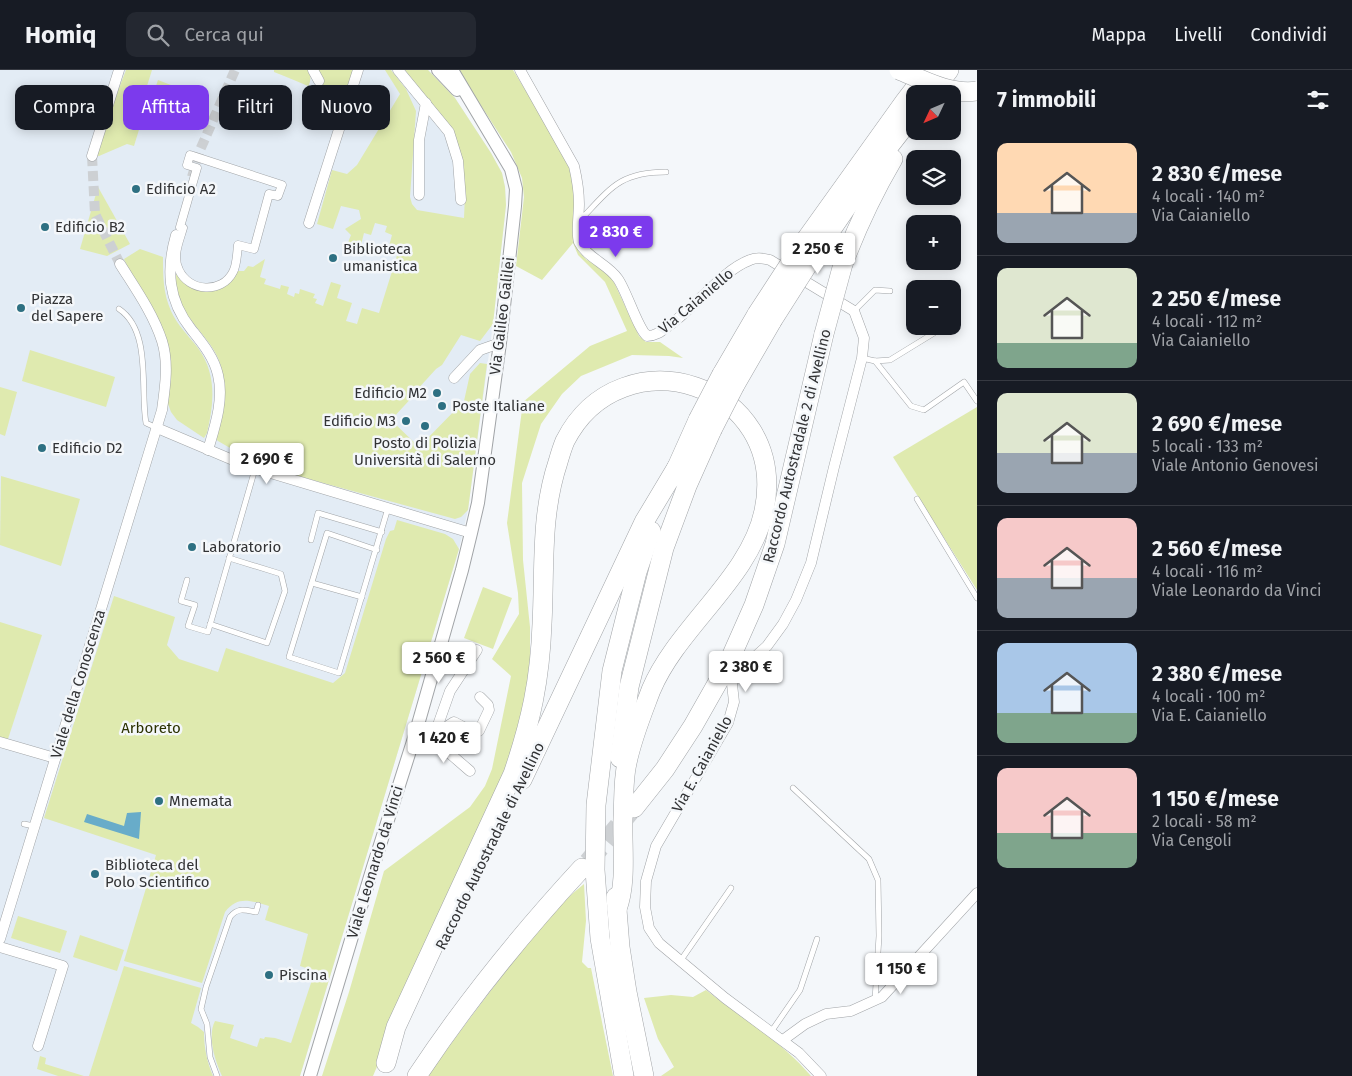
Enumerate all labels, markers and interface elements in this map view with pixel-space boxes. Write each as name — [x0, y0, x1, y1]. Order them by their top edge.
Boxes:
search box — [126, 12, 476, 57]
text: Homiq — [25, 21, 96, 49]
icon: search — [144, 21, 172, 49]
text: Cerca qui — [184, 23, 264, 46]
text: Mappa — [1092, 24, 1146, 46]
text: Livelli — [1174, 24, 1223, 46]
text: Condividi — [1251, 24, 1327, 46]
chip: Compra — [15, 85, 113, 130]
chip: Affitta — [123, 85, 209, 130]
chip: Filtri — [219, 85, 292, 130]
chip: Nuovo — [302, 85, 390, 130]
north arrow — [906, 85, 961, 140]
map controls — [906, 85, 961, 335]
icon: filters — [1304, 86, 1332, 114]
text: 7 immobili — [997, 87, 1096, 113]
button: layers — [906, 150, 961, 205]
text: 2 830 €/mese — [1152, 161, 1282, 187]
icon: home — [1037, 163, 1097, 223]
place label: Edificio A2 — [146, 180, 216, 198]
marker: Edificio A2 — [130, 183, 142, 195]
text: 4 locali · 140 m² — [1152, 187, 1265, 206]
text: Via Caianiello — [1152, 206, 1250, 225]
button: + — [906, 215, 961, 270]
pin: 2 830 € — [570, 216, 662, 258]
place label: Edificio B2 — [55, 218, 125, 236]
marker: Edificio B2 — [39, 221, 51, 233]
text: 2 830 € — [590, 222, 642, 241]
pin: 2 250 € — [772, 232, 864, 275]
text: 2 250 € — [792, 239, 844, 258]
place label: Biblioteca umanistica — [343, 240, 418, 275]
marker: Biblioteca umanistica — [327, 252, 339, 264]
street label: Via Galileo Galilei — [486, 256, 518, 376]
street label: Via Caianiello — [655, 264, 737, 338]
button: − — [906, 280, 961, 335]
text: 2 250 €/mese — [1152, 286, 1281, 312]
icon: home — [1037, 288, 1097, 348]
place label: Piazza del Sapere — [31, 290, 103, 325]
marker: Piazza del Sapere — [15, 302, 27, 314]
text: 4 locali · 112 m² — [1152, 312, 1262, 331]
street label: Raccordo Autostradale 2 di Avellino — [759, 327, 835, 565]
text: Via Caianiello — [1152, 331, 1250, 350]
place label: Edificio M2 — [354, 384, 427, 402]
marker: Edificio M2 — [431, 387, 443, 399]
place label: Poste Italiane — [452, 397, 545, 415]
marker: Poste Italiane — [436, 400, 448, 412]
text: 2 690 €/mese — [1152, 411, 1282, 437]
place label: Edificio M3 — [323, 412, 396, 430]
icon: home — [1037, 413, 1097, 473]
marker: Edificio M3 — [400, 415, 412, 427]
marker: Posto di Polizia Università di Salerno — [419, 420, 431, 432]
place label: Posto di Polizia Università di Salerno — [354, 434, 496, 469]
text: 5 locali · 133 m² — [1152, 437, 1263, 456]
place label: Edificio D2 — [52, 439, 122, 457]
marker: Edificio D2 — [36, 442, 48, 454]
pin: 2 690 € — [221, 442, 313, 485]
text: 2 690 € — [241, 449, 293, 468]
text: Viale Antonio Genovesi — [1152, 456, 1318, 475]
text: 2 560 €/mese — [1152, 536, 1282, 562]
place label: Laboratorio — [202, 538, 281, 556]
icon: home — [1037, 538, 1097, 598]
marker: Laboratorio — [186, 541, 198, 553]
text: 4 locali · 116 m² — [1152, 562, 1263, 581]
text: Viale Leonardo da Vinci — [1152, 581, 1322, 600]
street label: Viale della Conoscenza — [47, 607, 109, 761]
pin: 2 560 € — [393, 642, 485, 684]
text: 2 560 € — [413, 648, 465, 667]
pin: 2 380 € — [700, 650, 792, 693]
text: 2 380 € — [720, 657, 772, 676]
text: 2 380 €/mese — [1152, 661, 1282, 687]
icon: home — [1037, 663, 1097, 723]
text: 4 locali · 100 m² — [1152, 687, 1265, 706]
text: Via E. Caianiello — [1152, 706, 1267, 725]
street label: Via E. Caianiello — [668, 713, 736, 815]
park label: Arboreto — [121, 719, 181, 737]
pin: 1 420 € — [398, 722, 490, 764]
text: 1 420 € — [419, 728, 469, 747]
street label: Raccordo Autostradale di Avellino — [432, 739, 548, 953]
street label: Viale Leonardo da Vinci — [343, 783, 407, 941]
text: 1 150 €/mese — [1152, 786, 1279, 812]
icon: home — [1037, 788, 1097, 848]
place label: Mnemata — [169, 792, 232, 810]
marker: Mnemata — [153, 795, 165, 807]
text: 2 locali · 58 m² — [1152, 812, 1257, 831]
text: Via Cengoli — [1152, 831, 1232, 850]
place label: Biblioteca del Polo Scientifico — [105, 856, 210, 891]
marker: Biblioteca del Polo Scientifico — [89, 868, 101, 880]
pin: 1 150 € — [855, 952, 947, 995]
text: 1 150 € — [876, 959, 926, 978]
place label: Piscina — [279, 966, 327, 984]
marker: Piscina — [263, 969, 275, 981]

